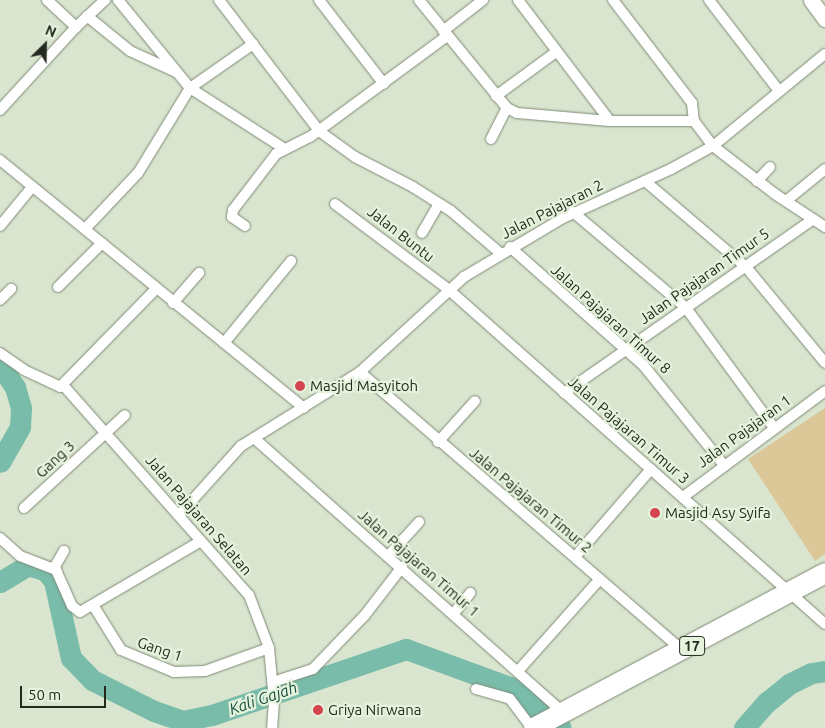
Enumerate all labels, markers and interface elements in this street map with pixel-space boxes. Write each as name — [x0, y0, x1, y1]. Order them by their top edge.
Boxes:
north arrow — [20, 20, 70, 70]
text: N — [43, 22, 59, 41]
street label: Jalan Pajajaran 2 — [498, 176, 606, 242]
street label: Jalan Buntu — [364, 202, 438, 266]
street label: Jalan Pajajaran Timur 5 — [635, 224, 773, 328]
street label: Jalan Pajajaran Timur 8 — [547, 261, 675, 377]
street label: Jalan Pajajaran Timur 3 — [565, 372, 693, 488]
place label: Masjid Masyitoh — [310, 377, 418, 395]
marker: Masjid Masyitoh — [294, 380, 306, 392]
street label: Jalan Pajajaran 1 — [693, 391, 795, 471]
street label: Gang 3 — [32, 436, 78, 482]
street label: Jalan Pajajaran Timur 2 — [466, 443, 596, 557]
street label: Jalan Pajajaran Selatan — [142, 451, 256, 579]
place label: Masjid Asy Syifa — [665, 504, 771, 522]
street label: Jalan Pajajaran Timur 1 — [355, 505, 483, 621]
marker: Masjid Asy Syifa — [649, 507, 661, 519]
street label: Gang 1 — [135, 633, 185, 665]
road number: 17 — [678, 634, 706, 658]
scale bar — [22, 676, 109, 708]
water label: Kali Gajah — [226, 677, 300, 719]
text: 50 m — [28, 686, 61, 703]
place label: Griya Nirwana — [328, 701, 422, 719]
marker: Griya Nirwana — [312, 704, 324, 716]

